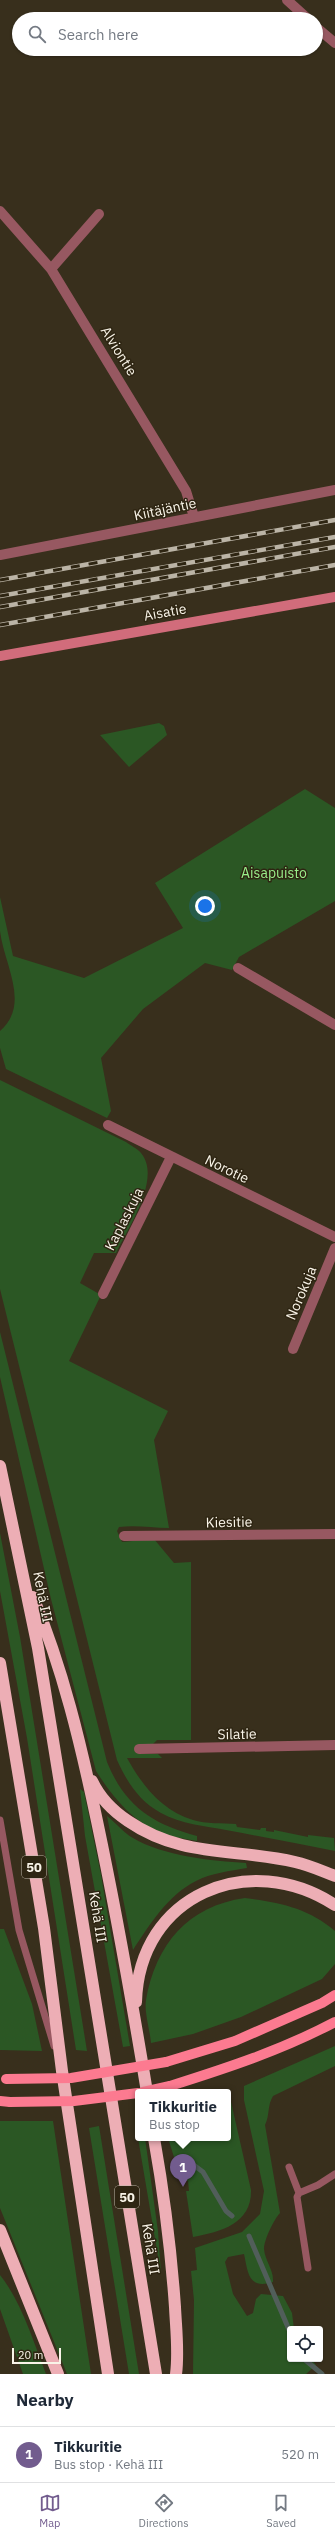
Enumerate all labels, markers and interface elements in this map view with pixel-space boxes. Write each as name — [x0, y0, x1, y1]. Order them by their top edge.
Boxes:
search box — [12, 12, 323, 56]
icon: search — [26, 23, 48, 45]
text: Search here — [58, 25, 138, 44]
street label: Alviontie — [97, 323, 141, 379]
street label: Kiitäjäntie — [132, 494, 198, 524]
street label: Aisatie — [142, 599, 188, 625]
park label: Aisapuisto — [241, 864, 307, 882]
your location — [195, 896, 215, 916]
street label: Norotie — [202, 1151, 252, 1187]
street label: Kaplaskuja — [100, 1184, 148, 1254]
street label: Norokuja — [282, 1263, 321, 1323]
street label: Kiesitie — [206, 1513, 253, 1531]
street label: Kehä III — [29, 1570, 57, 1624]
street label: Silatie — [217, 1725, 257, 1743]
road number: 50 — [22, 1856, 46, 1878]
street label: Kehä III — [85, 1890, 111, 1944]
popup — [135, 2089, 231, 2141]
text: Tikkuritie — [149, 2097, 217, 2116]
text: Bus stop — [149, 2116, 200, 2133]
pin: 1 — [170, 2154, 196, 2187]
road number: 50 — [115, 2186, 139, 2208]
street label: Kehä III — [138, 2222, 164, 2276]
map controls — [287, 2326, 323, 2362]
button: locate — [287, 2326, 323, 2362]
scale bar — [12, 2346, 61, 2365]
text: 20 m — [18, 2348, 43, 2362]
text: Nearby — [16, 2389, 74, 2411]
text: Tikkuritie — [54, 2437, 122, 2456]
text: 1 — [25, 2446, 33, 2463]
text: 520 m — [281, 2446, 319, 2463]
text: Bus stop · Kehä III — [54, 2456, 163, 2473]
tab: Map — [39, 2492, 61, 2530]
tab: Directions — [139, 2492, 189, 2530]
tab: Saved — [266, 2492, 296, 2530]

